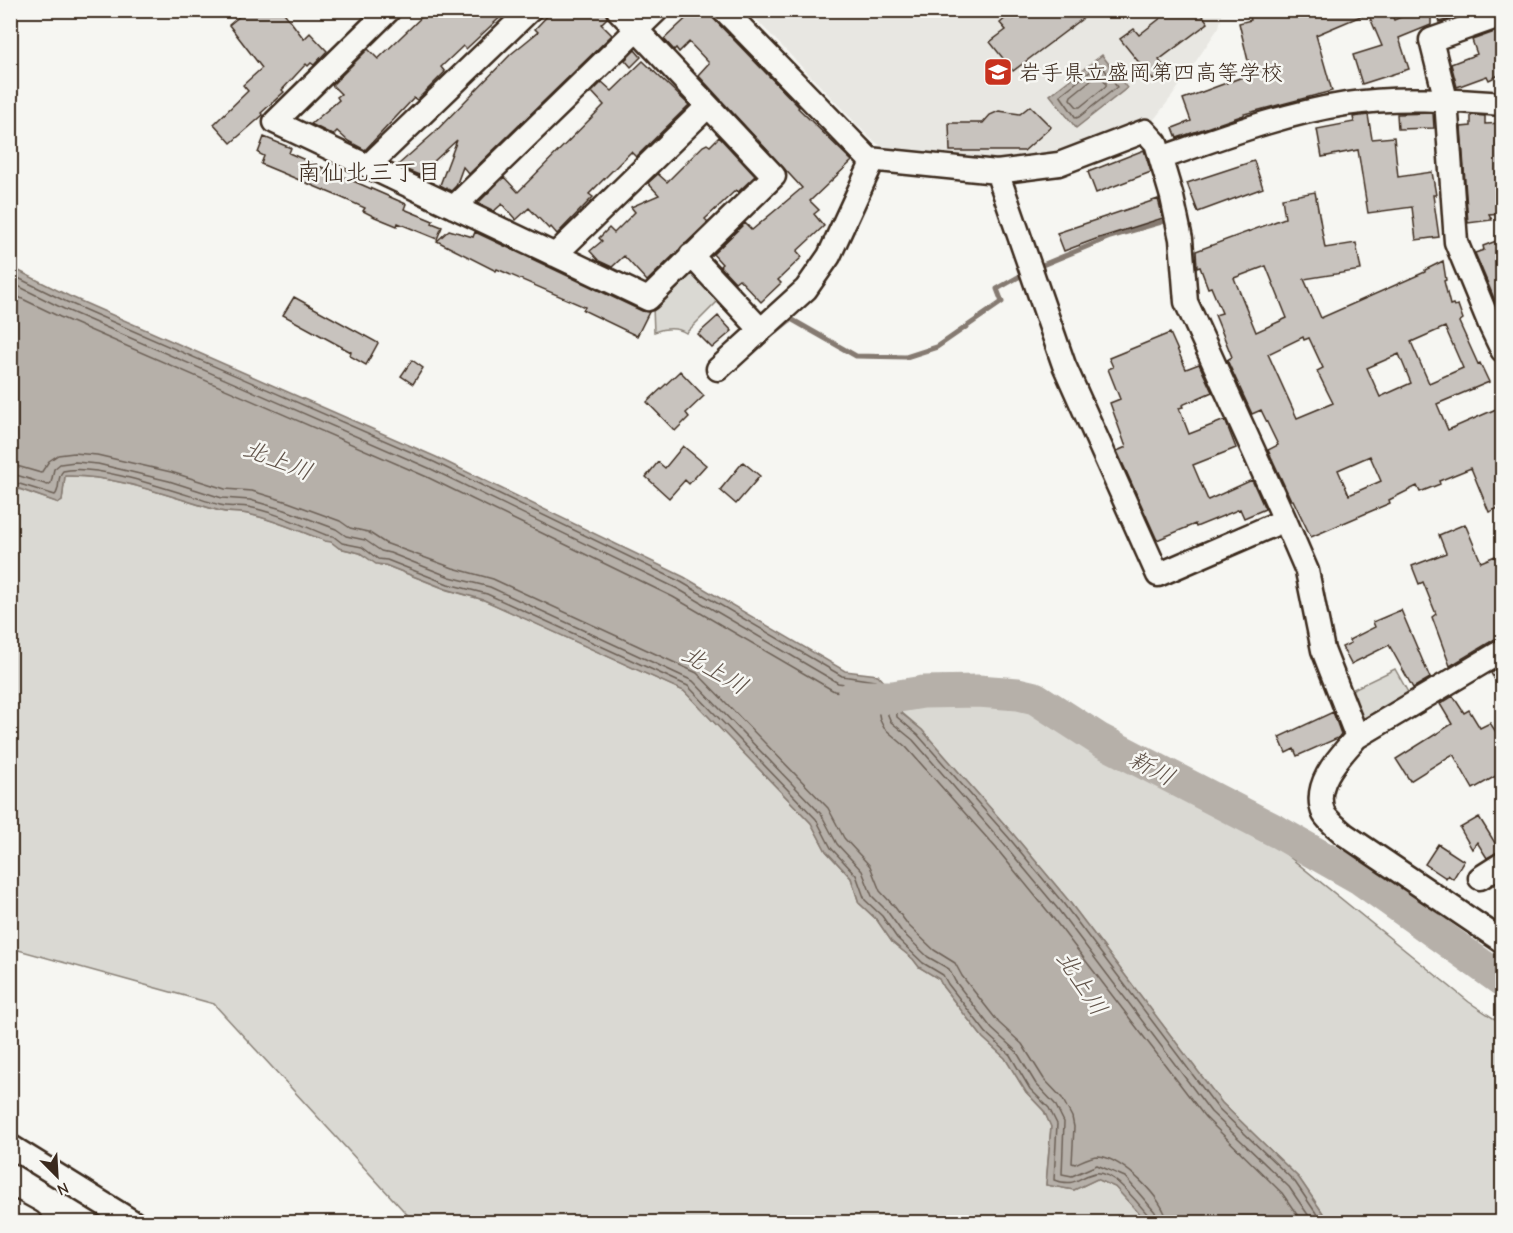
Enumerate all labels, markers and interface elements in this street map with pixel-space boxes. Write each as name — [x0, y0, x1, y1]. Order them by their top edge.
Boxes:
school or university icon: 岩手県立盛岡第四高等学校 — [982, 56, 1014, 88]
place label: 岩手県立盛岡第四高等学校 — [1019, 60, 1283, 86]
district label: 南仙北三丁目 — [297, 158, 441, 186]
water label: 北上川 — [239, 434, 317, 486]
water label: 北上川 — [677, 639, 753, 701]
water label: 新川 — [1124, 744, 1180, 792]
water label: 北上川 — [1051, 945, 1113, 1021]
north arrow — [27, 1146, 87, 1206]
text: N — [54, 1178, 71, 1199]

